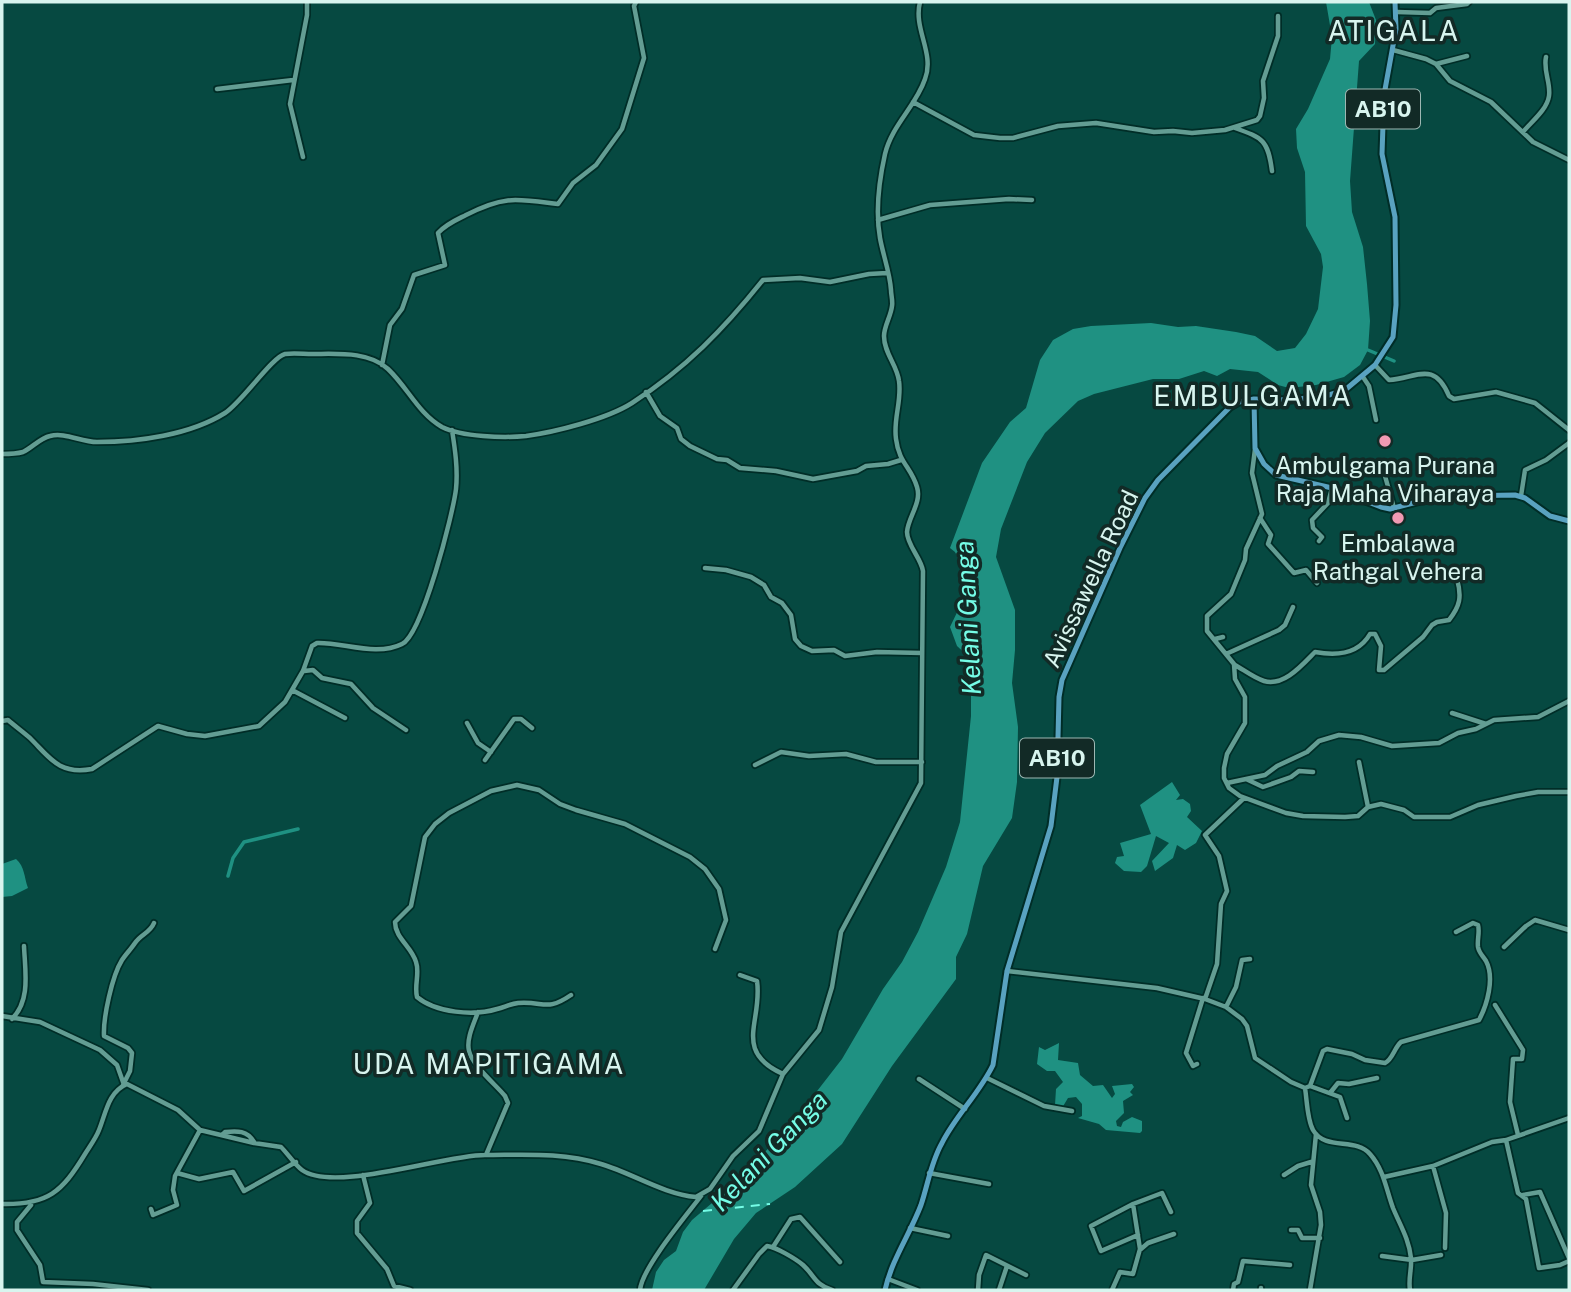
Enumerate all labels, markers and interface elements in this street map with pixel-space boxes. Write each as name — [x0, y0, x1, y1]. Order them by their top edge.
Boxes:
district label: ATIGALA — [1328, 14, 1460, 47]
road number: AB10 — [1346, 90, 1420, 128]
district label: EMBULGAMA — [1153, 379, 1353, 412]
marker: Ambulgama Purana Raja Maha Viharaya — [1377, 433, 1393, 449]
place label: Ambulgama Purana Raja Maha Viharaya — [1275, 451, 1495, 507]
street label: Avissawella Road — [1037, 485, 1144, 672]
marker: Embalawa Rathgal Vehera — [1390, 510, 1406, 526]
place label: Embalawa Rathgal Vehera — [1313, 529, 1483, 585]
water label: Kelani Ganga — [948, 540, 987, 696]
road number: AB10 — [1020, 738, 1094, 778]
district label: UDA MAPITIGAMA — [352, 1047, 626, 1080]
water label: Kelani Ganga — [704, 1084, 834, 1217]

